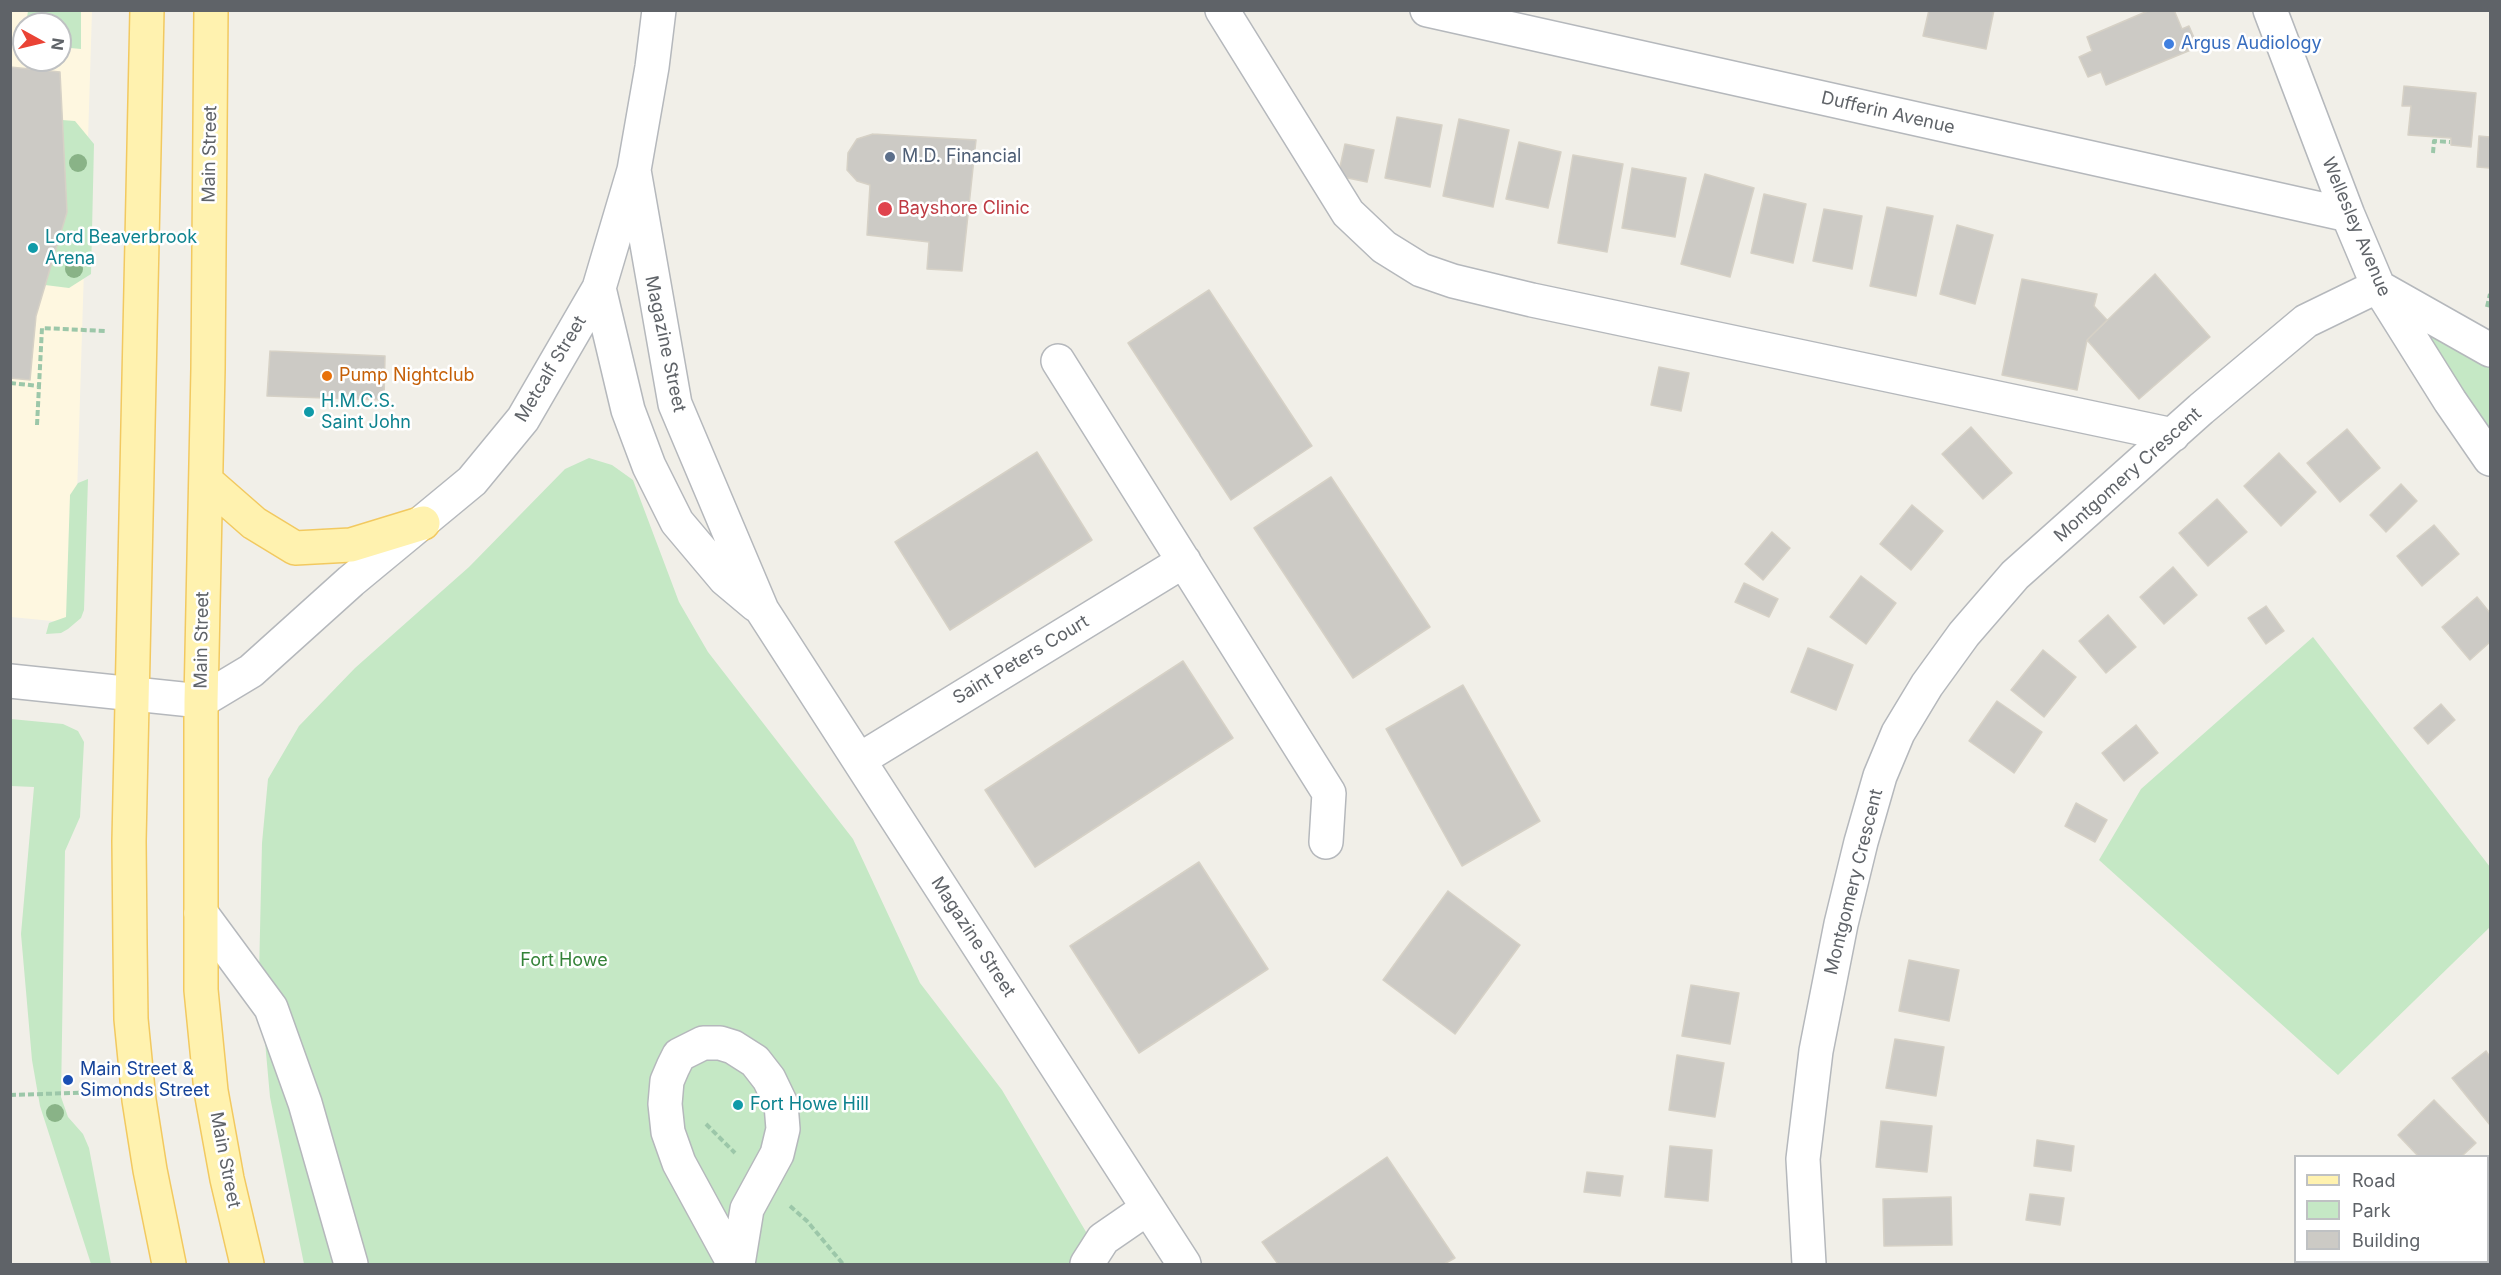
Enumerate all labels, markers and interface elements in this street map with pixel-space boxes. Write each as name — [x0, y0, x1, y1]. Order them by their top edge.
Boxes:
north arrow — [12, 12, 72, 72]
place label: Argus Audiology — [2181, 33, 2322, 55]
text: N — [47, 37, 69, 52]
marker: Argus Audiology — [2162, 37, 2176, 51]
street label: Dufferin Avenue — [1819, 87, 1957, 139]
street label: Main Street — [198, 105, 222, 203]
place label: M.D. Financial — [902, 146, 1021, 168]
marker: M.D. Financial — [883, 150, 897, 164]
street label: Wellesley Avenue — [2317, 154, 2395, 300]
place label: Bayshore Clinic — [898, 198, 1030, 220]
marker: Bayshore Clinic — [876, 200, 894, 218]
place label: Lord Beaverbrook Arena — [45, 227, 197, 270]
marker: Lord Beaverbrook Arena — [26, 241, 40, 255]
street label: Magazine Street — [640, 274, 690, 414]
street label: Metcalf Street — [511, 312, 591, 426]
place label: Pump Nightclub — [339, 365, 475, 387]
marker: Pump Nightclub — [320, 369, 334, 383]
place label: H.M.C.S. Saint John — [321, 391, 411, 434]
street label: Montgomery Crescent — [2050, 403, 2206, 547]
marker: H.M.C.S. Saint John — [302, 405, 316, 419]
street label: Main Street — [190, 591, 214, 689]
street label: Saint Peters Court — [949, 611, 1093, 709]
street label: Montgomery Crescent — [1820, 787, 1888, 977]
street label: Magazine Street — [926, 873, 1020, 1001]
park label: Fort Howe — [520, 950, 608, 972]
place label: Main Street & Simonds Street — [80, 1059, 209, 1102]
marker: Main Street & Simonds Street — [61, 1073, 75, 1087]
place label: Fort Howe Hill — [750, 1094, 869, 1116]
marker: Fort Howe Hill — [731, 1098, 745, 1112]
street label: Main Street — [205, 1110, 245, 1210]
legend — [2294, 1155, 2489, 1263]
text: Road — [2352, 1170, 2395, 1191]
text: Park — [2352, 1200, 2391, 1221]
text: Building — [2352, 1230, 2420, 1251]

